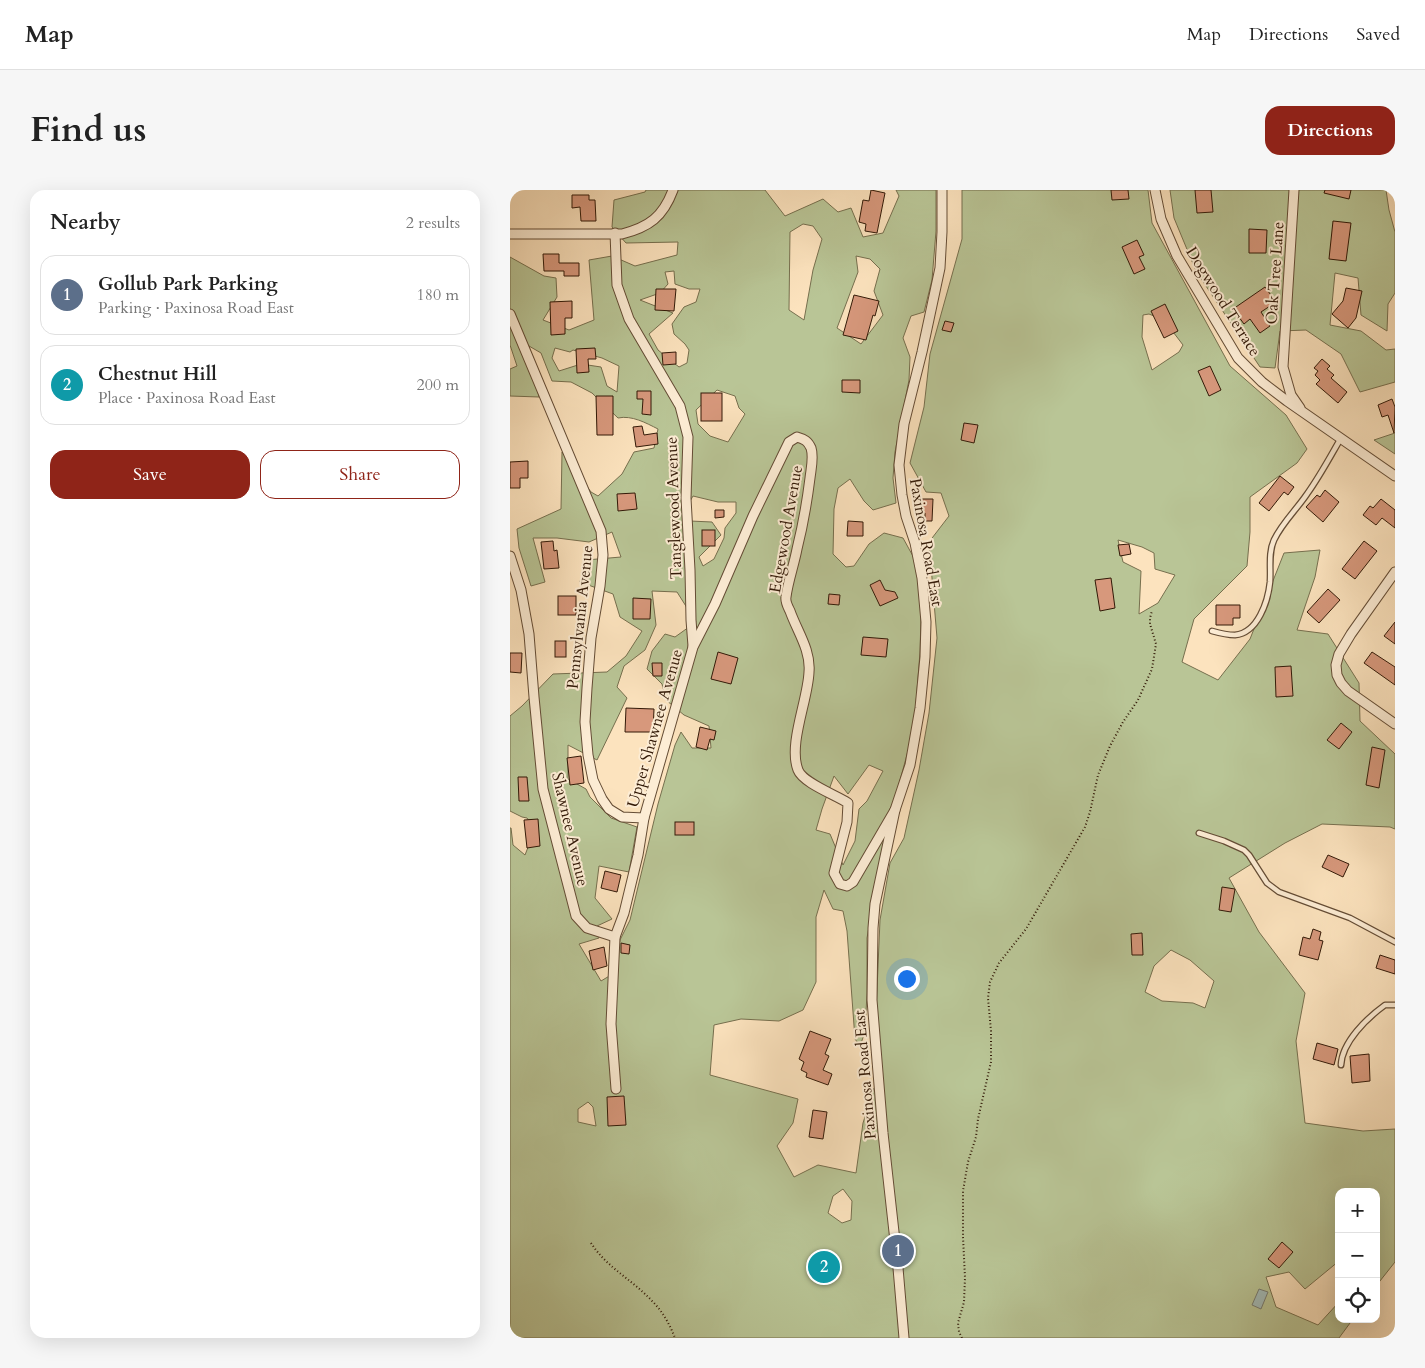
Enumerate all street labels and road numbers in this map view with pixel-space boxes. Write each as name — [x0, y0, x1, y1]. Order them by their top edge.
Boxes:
street label: Oak Tree Lane — [1260, 221, 1290, 325]
street label: Dogwood Terrace — [1181, 242, 1266, 361]
street label: Tanglewood Avenue — [661, 436, 687, 580]
street label: Edgewood Avenue — [764, 464, 808, 595]
street label: Paxinosa Road East — [904, 476, 948, 608]
street label: Pennsylvania Avenue — [562, 544, 598, 690]
street label: Upper Shawnee Avenue — [622, 646, 688, 810]
street label: Shawnee Avenue — [546, 770, 594, 888]
street label: Paxinosa Road East — [848, 1009, 882, 1141]

